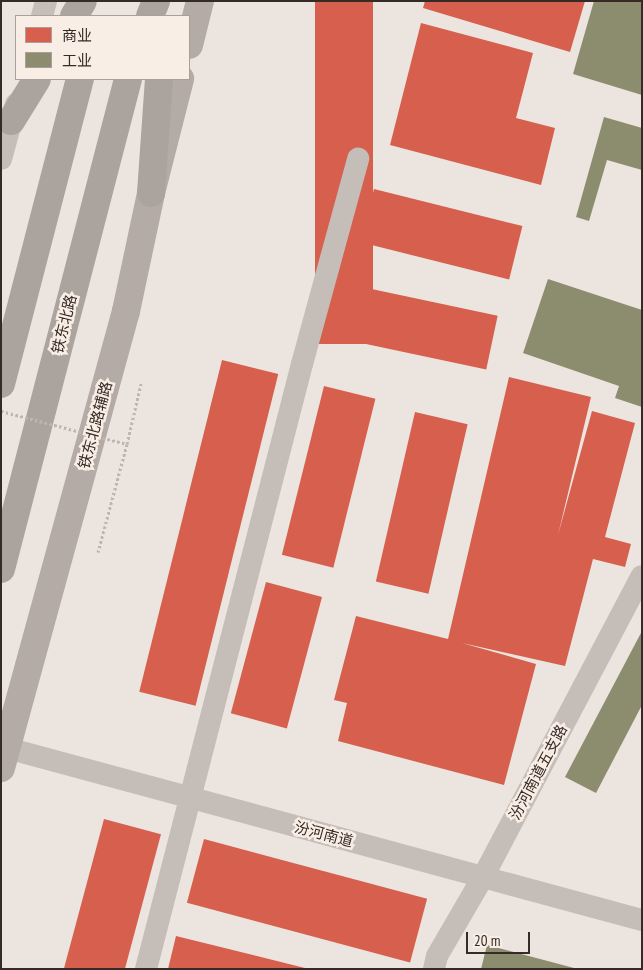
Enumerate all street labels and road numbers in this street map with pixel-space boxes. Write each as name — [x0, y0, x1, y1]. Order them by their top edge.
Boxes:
street label: 铁东北路 — [48, 293, 80, 355]
street label: 铁东北路辅路 — [75, 379, 115, 471]
street label: 汾河南道五支路 — [505, 721, 571, 823]
street label: 汾河南道 — [293, 818, 355, 850]

